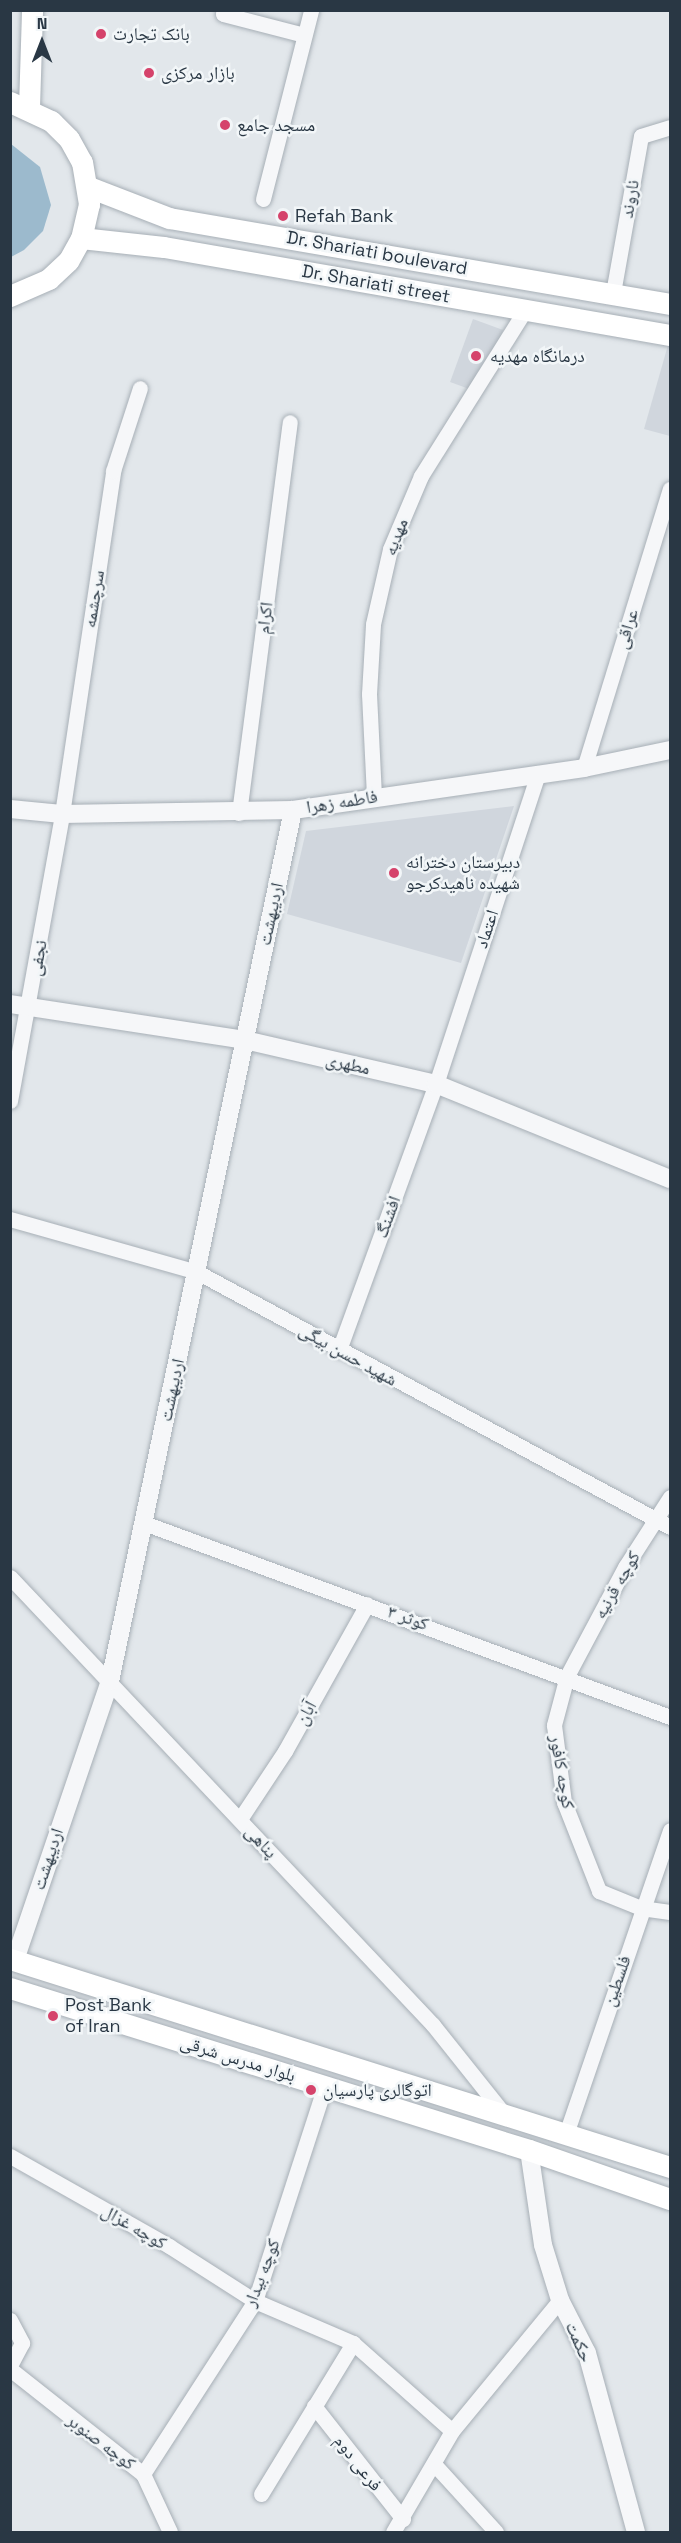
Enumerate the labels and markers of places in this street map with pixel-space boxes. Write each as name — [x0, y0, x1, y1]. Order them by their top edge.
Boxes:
place label: بانک تجارت — [113, 23, 190, 45]
marker: بانک تجارت — [94, 27, 108, 41]
place label: بازار مرکزی — [161, 62, 235, 84]
marker: بازار مرکزی — [142, 66, 156, 80]
place label: مسجد جامع — [237, 114, 315, 136]
marker: مسجد جامع — [218, 118, 232, 132]
place label: Refah Bank — [295, 205, 393, 227]
marker: Refah Bank — [276, 209, 290, 223]
place label: درمانگاه مهدیه — [490, 345, 585, 367]
marker: درمانگاه مهدیه — [467, 347, 485, 365]
place label: دبیرستان دخترانه شهیده ناهیدکرجو — [406, 852, 520, 894]
marker: دبیرستان دخترانه شهیده ناهیدکرجو — [387, 866, 401, 880]
place label: Post Bank of Iran — [65, 1995, 152, 2038]
marker: Post Bank of Iran — [46, 2009, 60, 2023]
place label: اتوگالری پارسیان — [323, 2079, 432, 2101]
marker: اتوگالری پارسیان — [304, 2083, 318, 2097]

